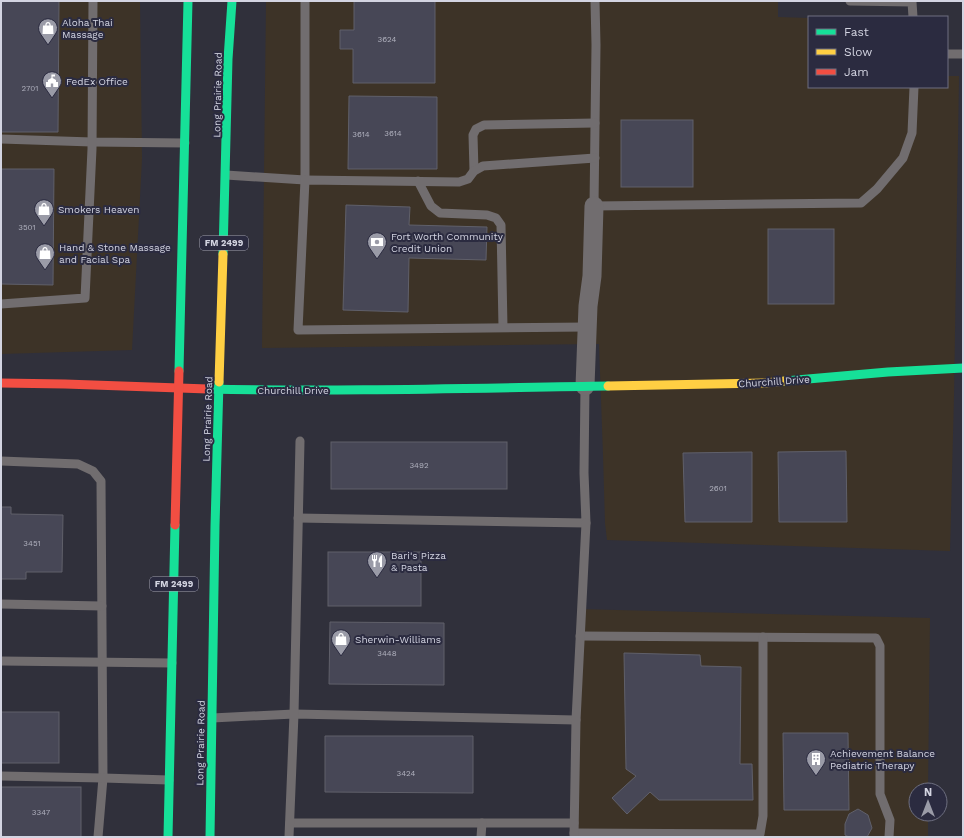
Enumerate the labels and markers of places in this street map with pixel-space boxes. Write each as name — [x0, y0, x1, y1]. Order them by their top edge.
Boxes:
shop icon: Aloha Thai Massage — [37, 17, 59, 45]
place label: Aloha Thai Massage — [62, 17, 113, 40]
public building icon: FedEx Office — [41, 70, 63, 98]
place label: FedEx Office — [66, 76, 128, 87]
shop icon: Smokers Heaven — [33, 198, 55, 226]
place label: Smokers Heaven — [58, 204, 139, 215]
bank icon: Fort Worth Community Credit Union — [366, 231, 388, 259]
place label: Fort Worth Community Credit Union — [391, 231, 504, 254]
shop icon: Hand & Stone Massage and Facial Spa — [34, 242, 56, 270]
place label: Hand & Stone Massage and Facial Spa — [59, 242, 171, 265]
restaurant icon: Bari's Pizza & Pasta — [366, 550, 388, 578]
place label: Bari's Pizza & Pasta — [391, 550, 446, 573]
shop icon: Sherwin-Williams — [330, 628, 352, 656]
place label: Sherwin-Williams — [355, 634, 441, 645]
building icon: Achievement Balance Pediatric Therapy — [805, 748, 827, 776]
place label: Achievement Balance Pediatric Therapy — [830, 748, 935, 771]

